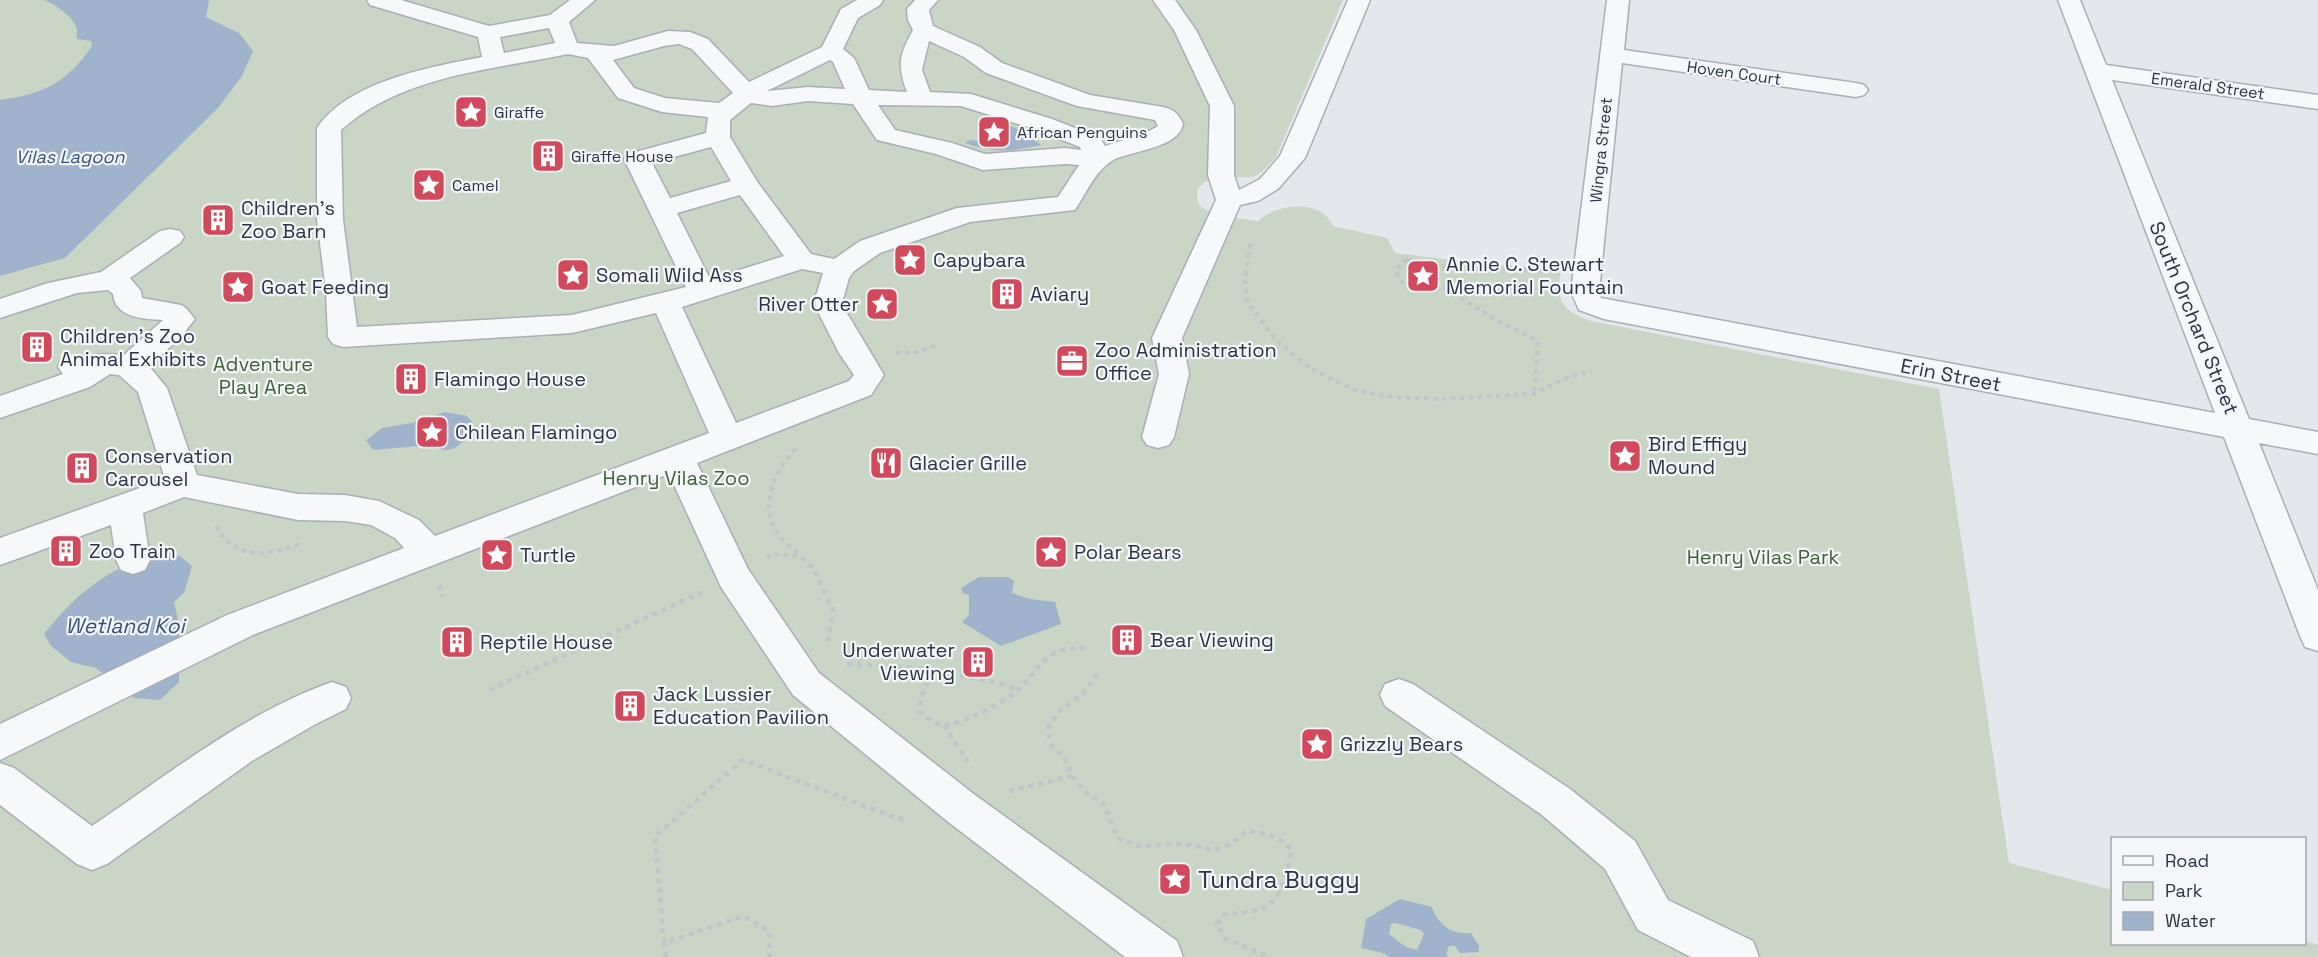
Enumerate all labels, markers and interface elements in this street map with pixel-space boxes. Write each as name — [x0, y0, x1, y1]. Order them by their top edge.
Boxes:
street label: Hoven Court — [1685, 56, 1783, 90]
street label: Emerald Street — [2150, 68, 2266, 104]
place icon: Giraffe — [453, 94, 489, 130]
street label: Wingra Street — [1585, 96, 1617, 204]
place label: Giraffe — [494, 102, 544, 123]
place icon: African Penguins — [976, 114, 1012, 150]
place label: African Penguins — [1017, 122, 1147, 143]
building icon: Giraffe House — [530, 138, 566, 174]
water label: Vilas Lagoon — [15, 145, 126, 168]
place label: Giraffe House — [571, 146, 673, 167]
place icon: Camel — [411, 167, 447, 203]
place label: Camel — [452, 175, 499, 196]
place label: Children's Zoo Barn — [241, 195, 335, 244]
building icon: Children's Zoo Barn — [200, 202, 236, 238]
street label: South Orchard Street — [2143, 218, 2245, 418]
place icon: Capybara — [892, 242, 928, 278]
place label: Capybara — [933, 247, 1026, 273]
place label: Annie C. Stewart Memorial Fountain — [1446, 251, 1624, 300]
place icon: Somali Wild Ass — [555, 257, 591, 293]
place icon: Annie C. Stewart Memorial Fountain — [1405, 258, 1441, 294]
place label: Somali Wild Ass — [596, 262, 743, 288]
place icon: Goat Feeding — [220, 269, 256, 305]
place label: Goat Feeding — [261, 274, 389, 300]
building icon: Aviary — [989, 276, 1025, 312]
place label: Aviary — [1030, 281, 1089, 307]
place icon: River Otter — [864, 286, 900, 322]
place label: River Otter — [758, 291, 859, 317]
place label: Children's Zoo Animal Exhibits — [60, 323, 206, 372]
building icon: Children's Zoo Animal Exhibits — [19, 329, 55, 365]
place label: Zoo Administration Office — [1095, 337, 1277, 386]
office icon: Zoo Administration Office — [1054, 343, 1090, 379]
park label: Adventure Play Area — [213, 351, 313, 400]
street label: Erin Street — [1898, 352, 2004, 398]
building icon: Flamingo House — [393, 361, 429, 397]
place label: Flamingo House — [434, 366, 586, 392]
place icon: Chilean Flamingo — [414, 414, 450, 450]
place label: Chilean Flamingo — [455, 419, 617, 445]
place label: Bird Effigy Mound — [1648, 431, 1747, 480]
place icon: Bird Effigy Mound — [1607, 438, 1643, 474]
place label: Conservation Carousel — [105, 443, 232, 492]
restaurant icon: Glacier Grille — [868, 445, 904, 481]
building icon: Conservation Carousel — [64, 450, 100, 486]
place label: Glacier Grille — [909, 450, 1027, 476]
park label: Henry Vilas Zoo — [602, 465, 750, 491]
building icon: Zoo Train — [48, 533, 84, 569]
place icon: Polar Bears — [1033, 534, 1069, 570]
place icon: Turtle — [479, 537, 515, 573]
place label: Zoo Train — [89, 538, 176, 564]
place label: Polar Bears — [1074, 539, 1182, 565]
place label: Turtle — [520, 542, 576, 568]
park label: Henry Vilas Park — [1687, 544, 1840, 570]
water label: Wetland Koi — [65, 612, 187, 639]
building icon: Bear Viewing — [1109, 622, 1145, 658]
building icon: Reptile House — [439, 624, 475, 660]
place label: Bear Viewing — [1150, 627, 1274, 653]
place label: Reptile House — [480, 629, 613, 655]
place label: Underwater Viewing — [842, 637, 955, 686]
building icon: Underwater Viewing — [960, 644, 996, 680]
place label: Jack Lussier Education Pavilion — [653, 681, 829, 730]
building icon: Jack Lussier Education Pavilion — [612, 688, 648, 724]
place icon: Grizzly Bears — [1299, 726, 1335, 762]
place label: Grizzly Bears — [1340, 731, 1463, 757]
legend — [2111, 837, 2306, 945]
text: Road — [2165, 849, 2209, 872]
place icon: Tundra Buggy — [1157, 861, 1193, 897]
place label: Tundra Buggy — [1198, 864, 1360, 895]
text: Park — [2165, 879, 2203, 902]
text: Water — [2165, 909, 2216, 932]

